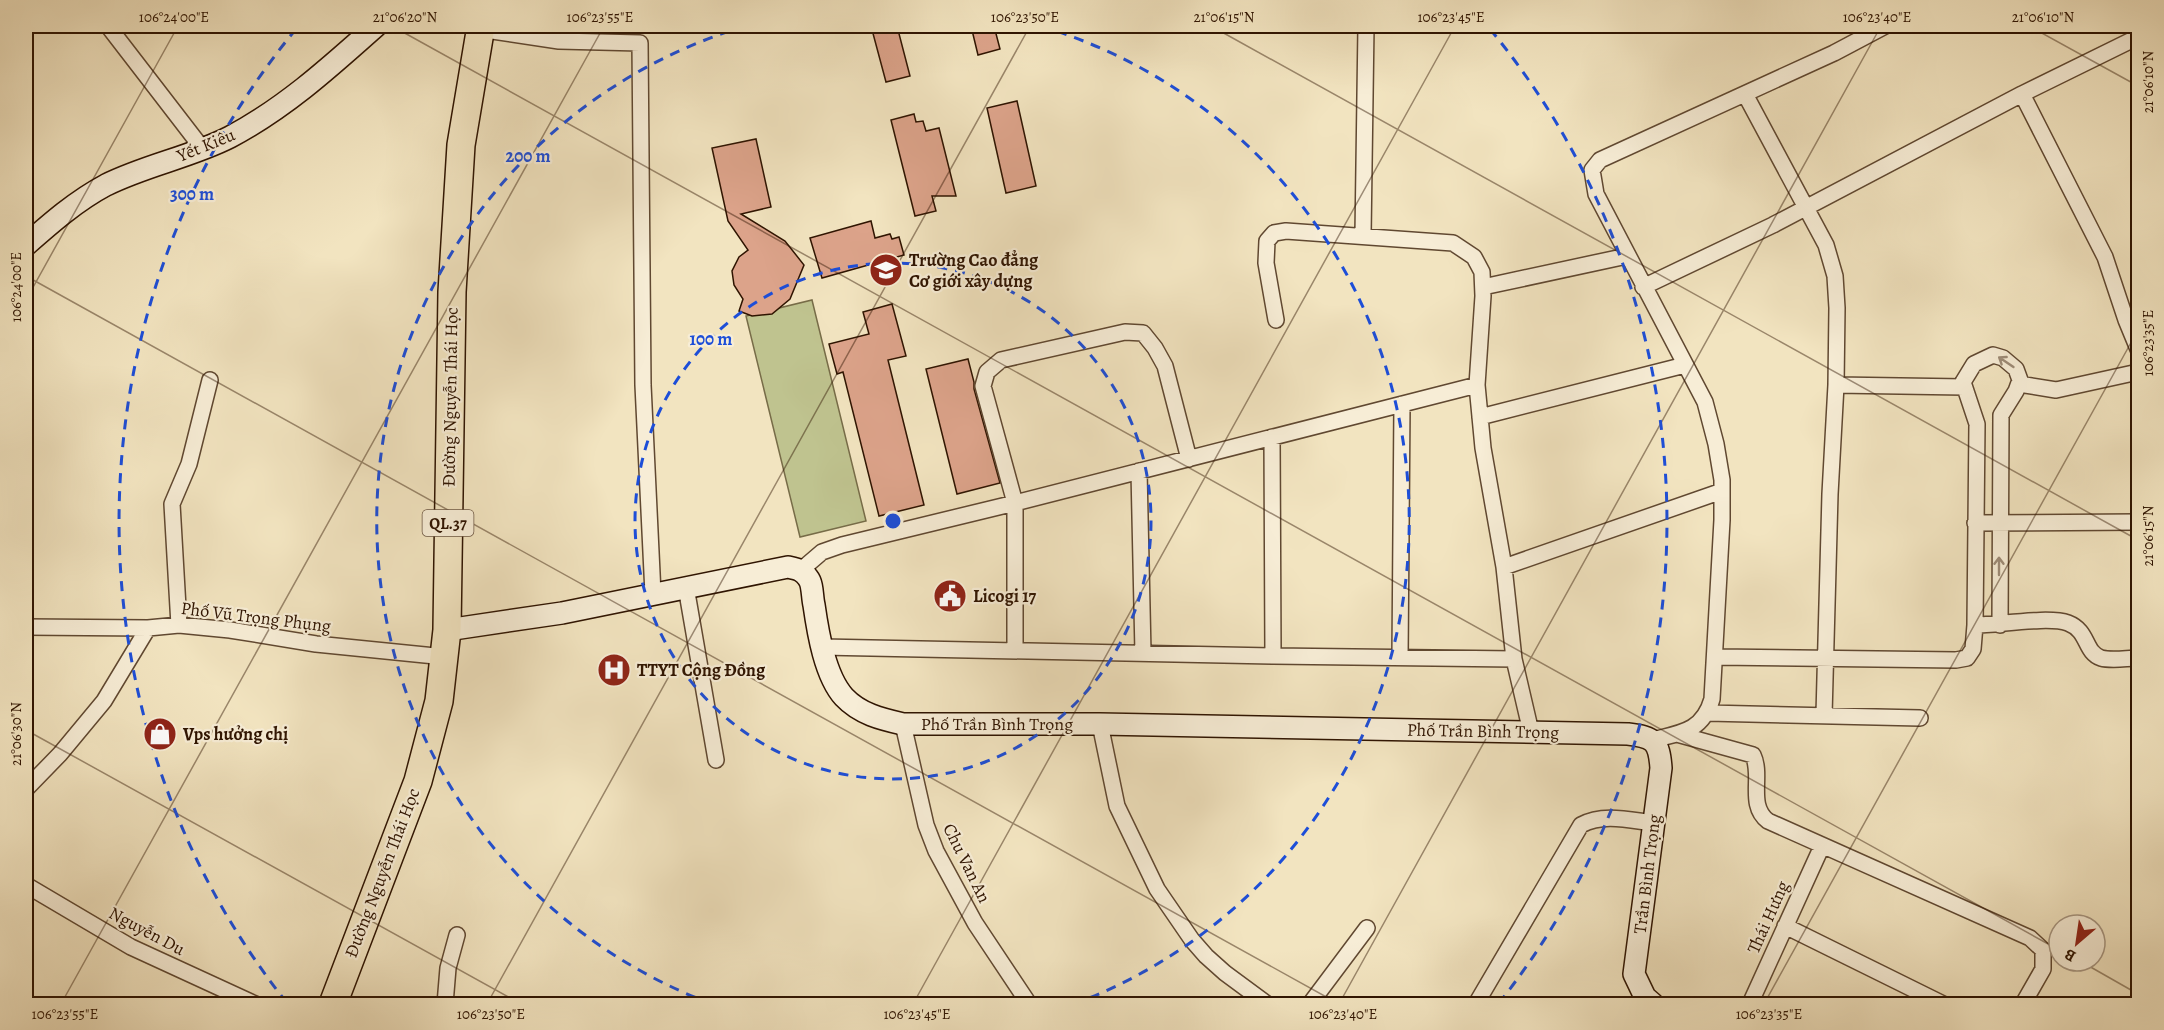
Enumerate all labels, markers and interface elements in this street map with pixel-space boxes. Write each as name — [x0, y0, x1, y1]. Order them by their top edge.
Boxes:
text: 106°24'00"E — [139, 7, 209, 27]
text: 21°06'20"N — [373, 7, 438, 27]
text: 106°23'55"E — [567, 7, 633, 27]
text: 106°23'50"E — [991, 7, 1059, 27]
text: 21°06'15"N — [1193, 7, 1255, 27]
text: 106°23'45"E — [1417, 7, 1485, 27]
text: 106°23'40"E — [1843, 7, 1911, 27]
text: 21°06'10"N — [2012, 7, 2075, 27]
text: 21°06'10"N — [2138, 50, 2158, 113]
street label: Yết Kiêu — [172, 122, 239, 168]
text: 200 m — [505, 144, 551, 168]
text: 300 m — [170, 182, 214, 206]
place label: Trường Cao đẳng Cơ giới xây dựng — [909, 248, 1039, 293]
text: 106°24'00"E — [6, 252, 26, 322]
school or university icon: Trường Cao đẳng Cơ giới xây dựng — [868, 252, 904, 288]
street label: Đường Nguyễn Thái Học — [436, 307, 464, 487]
text: 106°23'35"E — [2138, 310, 2158, 376]
text: 100 m — [690, 327, 732, 351]
one-way arrow — [1998, 356, 2014, 368]
text: 21°06'15"N — [2138, 505, 2158, 567]
road number: QL.37 — [422, 510, 474, 536]
centre of rings — [883, 511, 903, 531]
one-way arrow — [1993, 557, 2005, 577]
public building icon: Licogi 17 — [932, 578, 968, 614]
place label: Licogi 17 — [973, 584, 1037, 608]
street label: Phố Vũ Trọng Phụng — [180, 596, 332, 638]
hospital icon: TTYT Cộng Đồng — [596, 652, 632, 688]
place label: TTYT Cộng Đồng — [637, 658, 766, 682]
text: 21°06'30"N — [6, 702, 26, 766]
street label: Phố Trần Bình Trọng — [921, 712, 1073, 736]
shop icon: Vps hưởng chị — [142, 716, 178, 752]
street label: Phố Trần Bình Trọng — [1407, 718, 1559, 744]
place label: Vps hưởng chị — [182, 722, 288, 746]
street label: Đường Nguyễn Thái Học — [339, 785, 425, 961]
street label: Trần Bình Trọng — [1628, 813, 1666, 935]
street label: Chu Van An — [937, 819, 997, 907]
street label: Thái Hưng — [1741, 877, 1795, 957]
street label: Nguyễn Du — [105, 901, 189, 961]
north arrow — [2047, 913, 2107, 973]
text: B — [2060, 943, 2080, 967]
text: 106°23'55"E — [32, 1004, 98, 1024]
text: 106°23'50"E — [457, 1004, 525, 1024]
text: 106°23'45"E — [883, 1004, 951, 1024]
text: 106°23'40"E — [1309, 1004, 1377, 1024]
text: 106°23'35"E — [1736, 1004, 1802, 1024]

